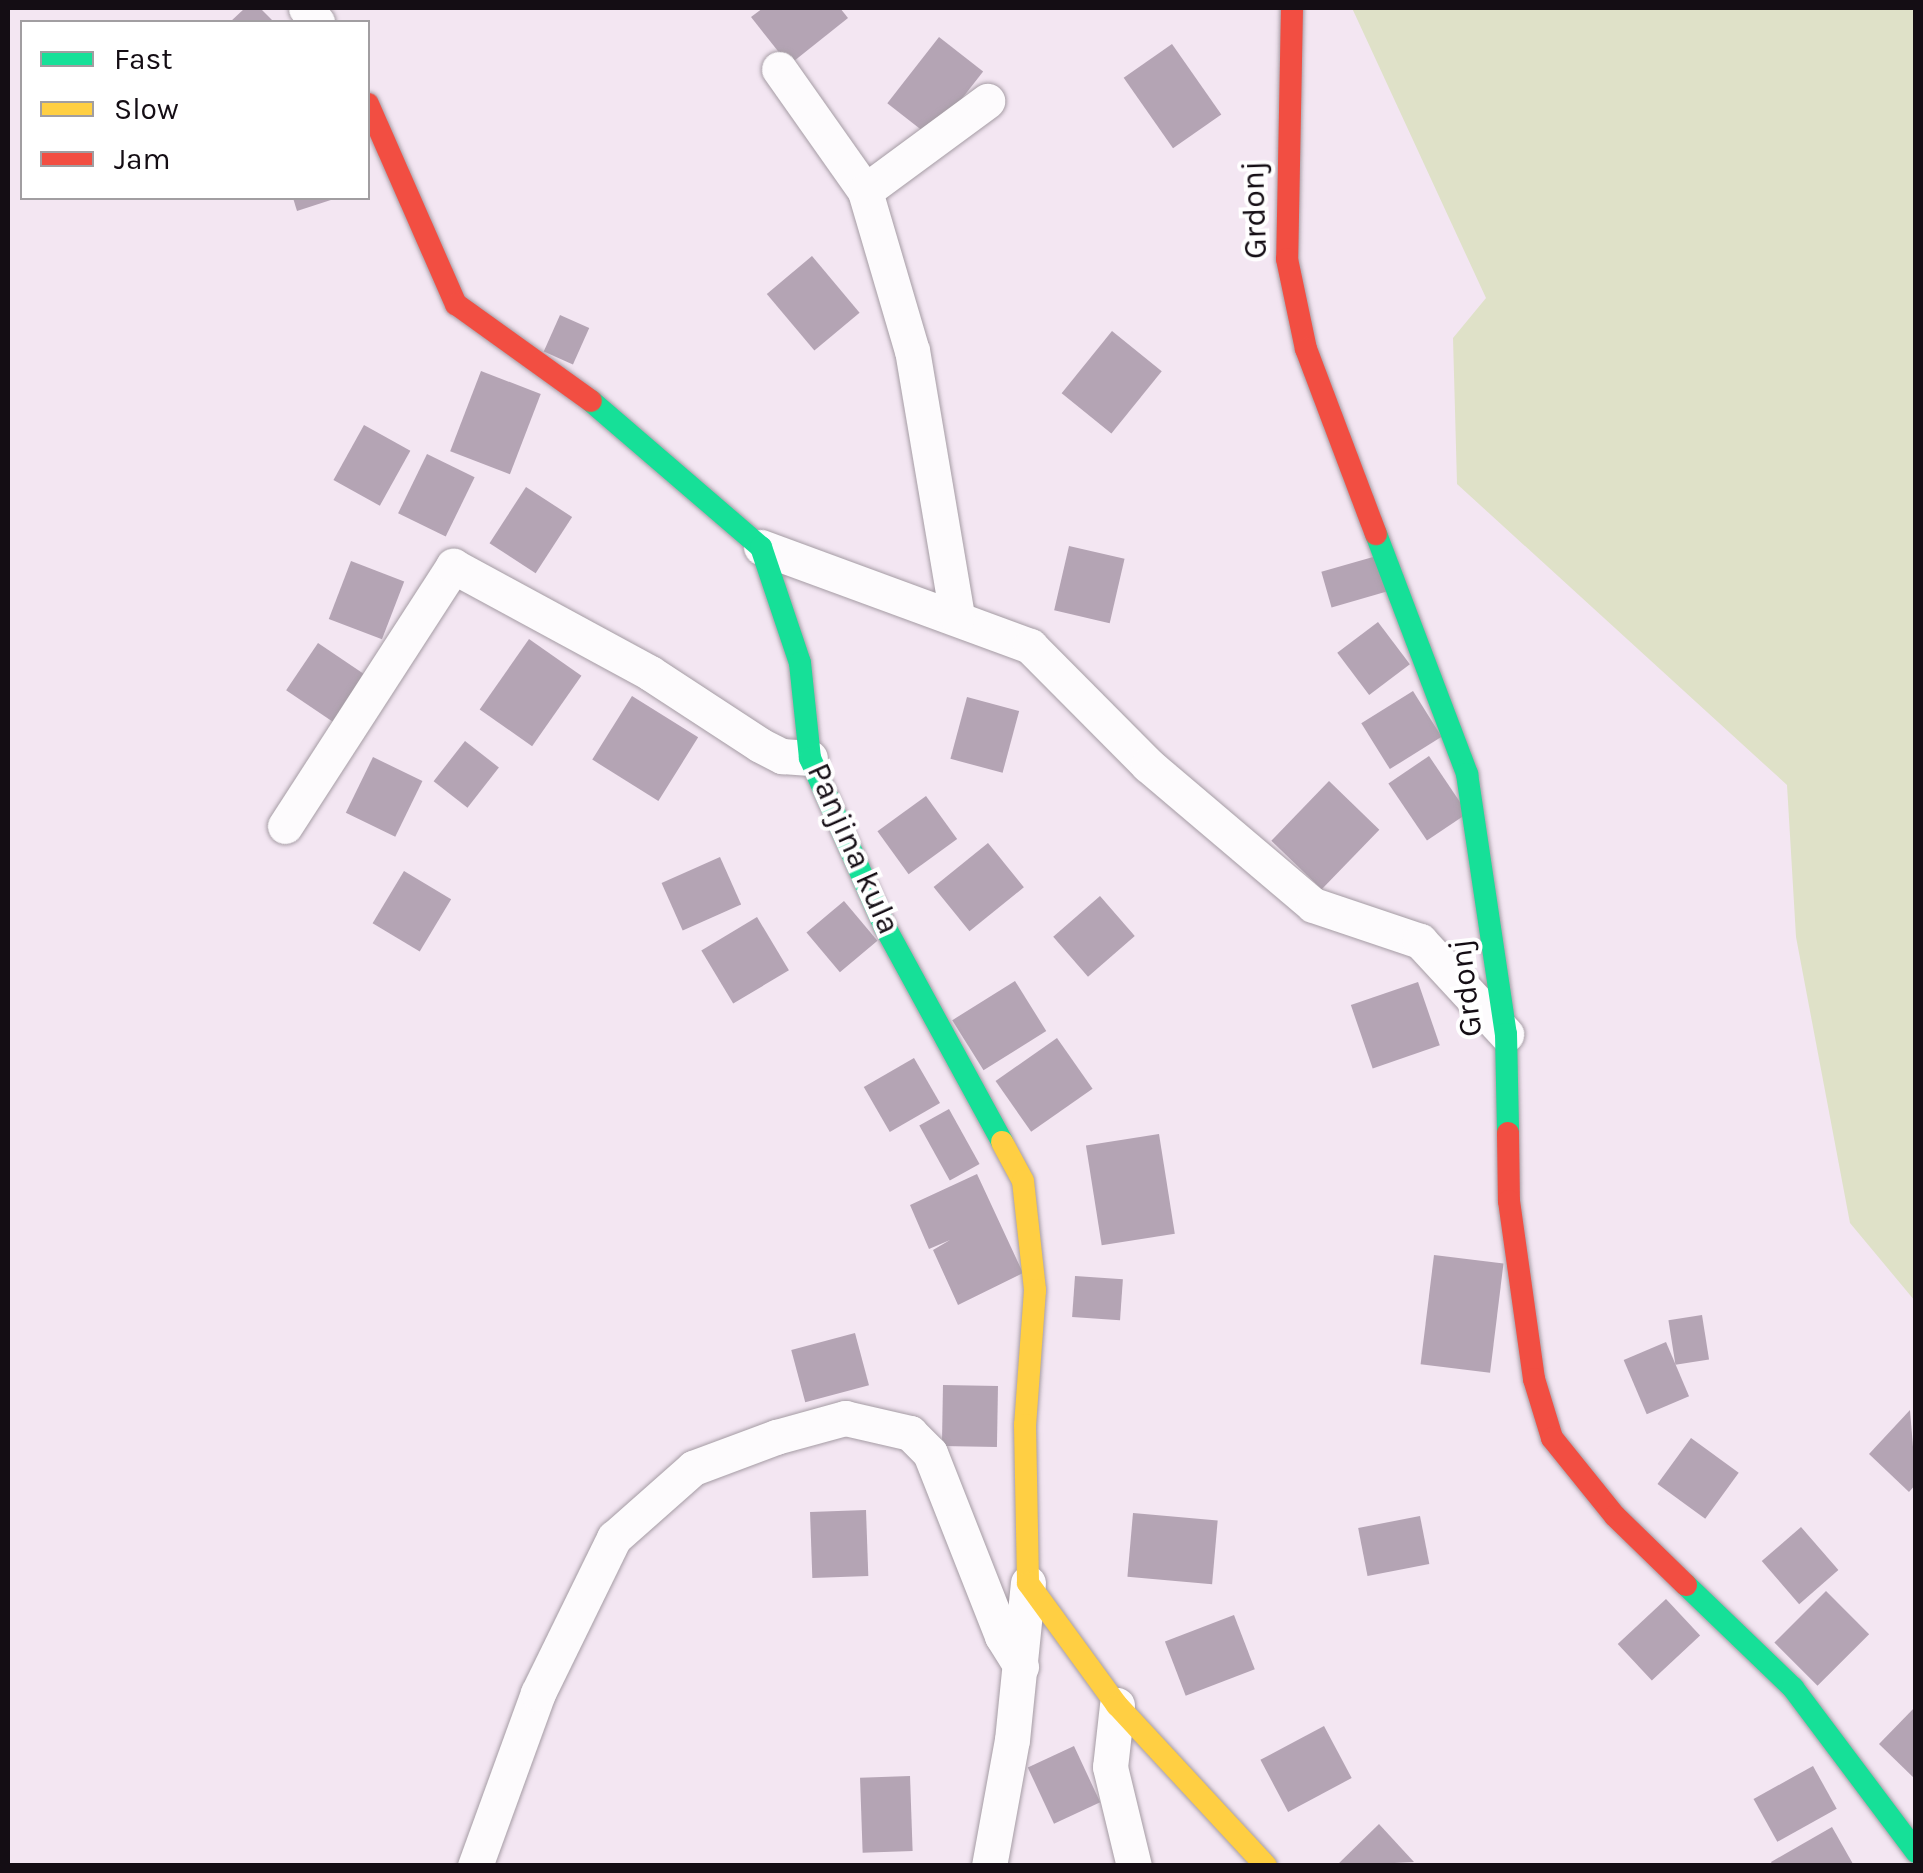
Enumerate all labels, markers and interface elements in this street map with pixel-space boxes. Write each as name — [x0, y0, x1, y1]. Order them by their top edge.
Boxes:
legend — [20, 20, 370, 200]
text: Fast — [114, 41, 173, 77]
text: Slow — [114, 91, 179, 127]
text: Jam — [114, 141, 171, 177]
street label: Grdonj — [1234, 160, 1276, 260]
street label: Panjina kula — [798, 758, 908, 940]
street label: Grdonj — [1441, 937, 1491, 1039]

